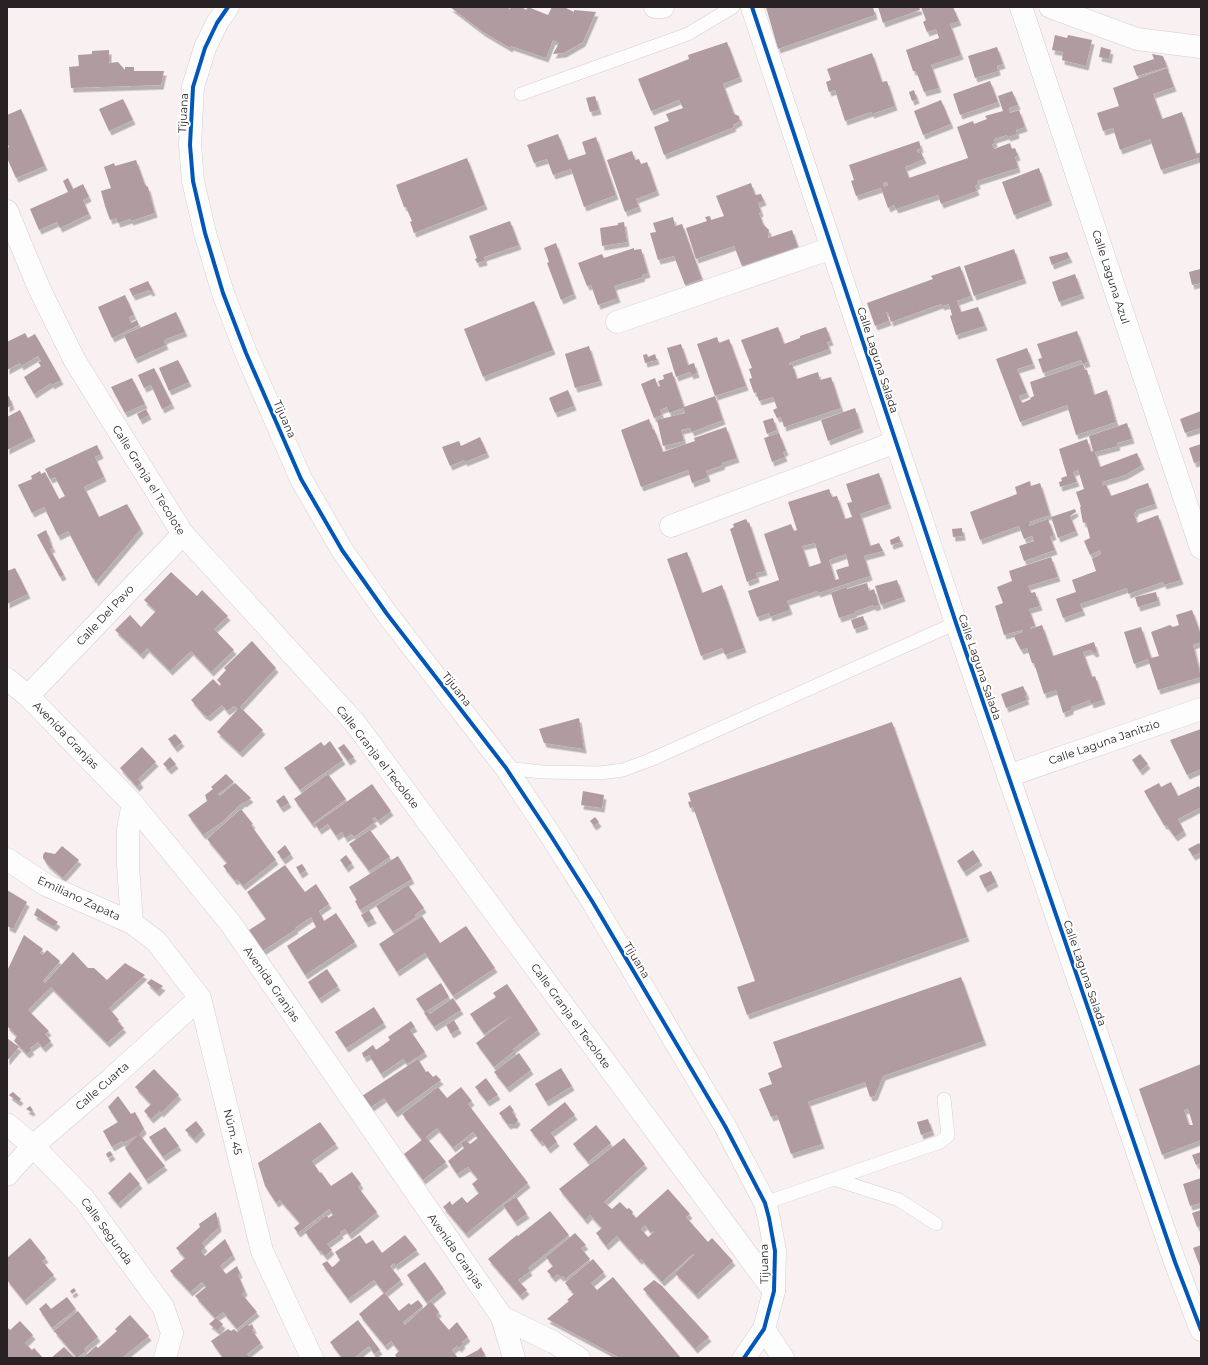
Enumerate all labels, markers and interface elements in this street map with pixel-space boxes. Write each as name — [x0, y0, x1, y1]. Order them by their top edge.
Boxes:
street label: Tijuana — [175, 93, 191, 133]
street label: Calle Laguna Azul — [1089, 228, 1133, 326]
street label: Calle Laguna Salada — [854, 305, 902, 415]
street label: Tijuana — [270, 398, 300, 440]
street label: Calle Granja el Tecolote — [109, 422, 189, 538]
street label: Calle Del Pavo — [73, 582, 137, 648]
street label: Calle Laguna Salada — [955, 612, 1005, 722]
street label: Tijuana — [439, 669, 475, 709]
street label: Avenida Granjas — [30, 698, 102, 772]
street label: Calle Granja el Tecolote — [333, 703, 423, 812]
street label: Calle Laguna Janitzio — [1047, 716, 1161, 768]
street label: Emiliano Zapata — [35, 873, 123, 923]
street label: Calle Laguna Salada — [1060, 918, 1110, 1028]
street label: Tijuana — [621, 939, 653, 981]
street label: Avenida Granjas — [241, 944, 303, 1025]
street label: Calle Granja el Tecolote — [528, 961, 614, 1072]
street label: Calle Cuarta — [72, 1059, 132, 1113]
street label: Núm. 45 — [221, 1108, 245, 1156]
street label: Calle Segunda — [78, 1195, 136, 1267]
street label: Avenida Granjas — [425, 1211, 487, 1292]
street label: Tijuana — [757, 1244, 771, 1284]

